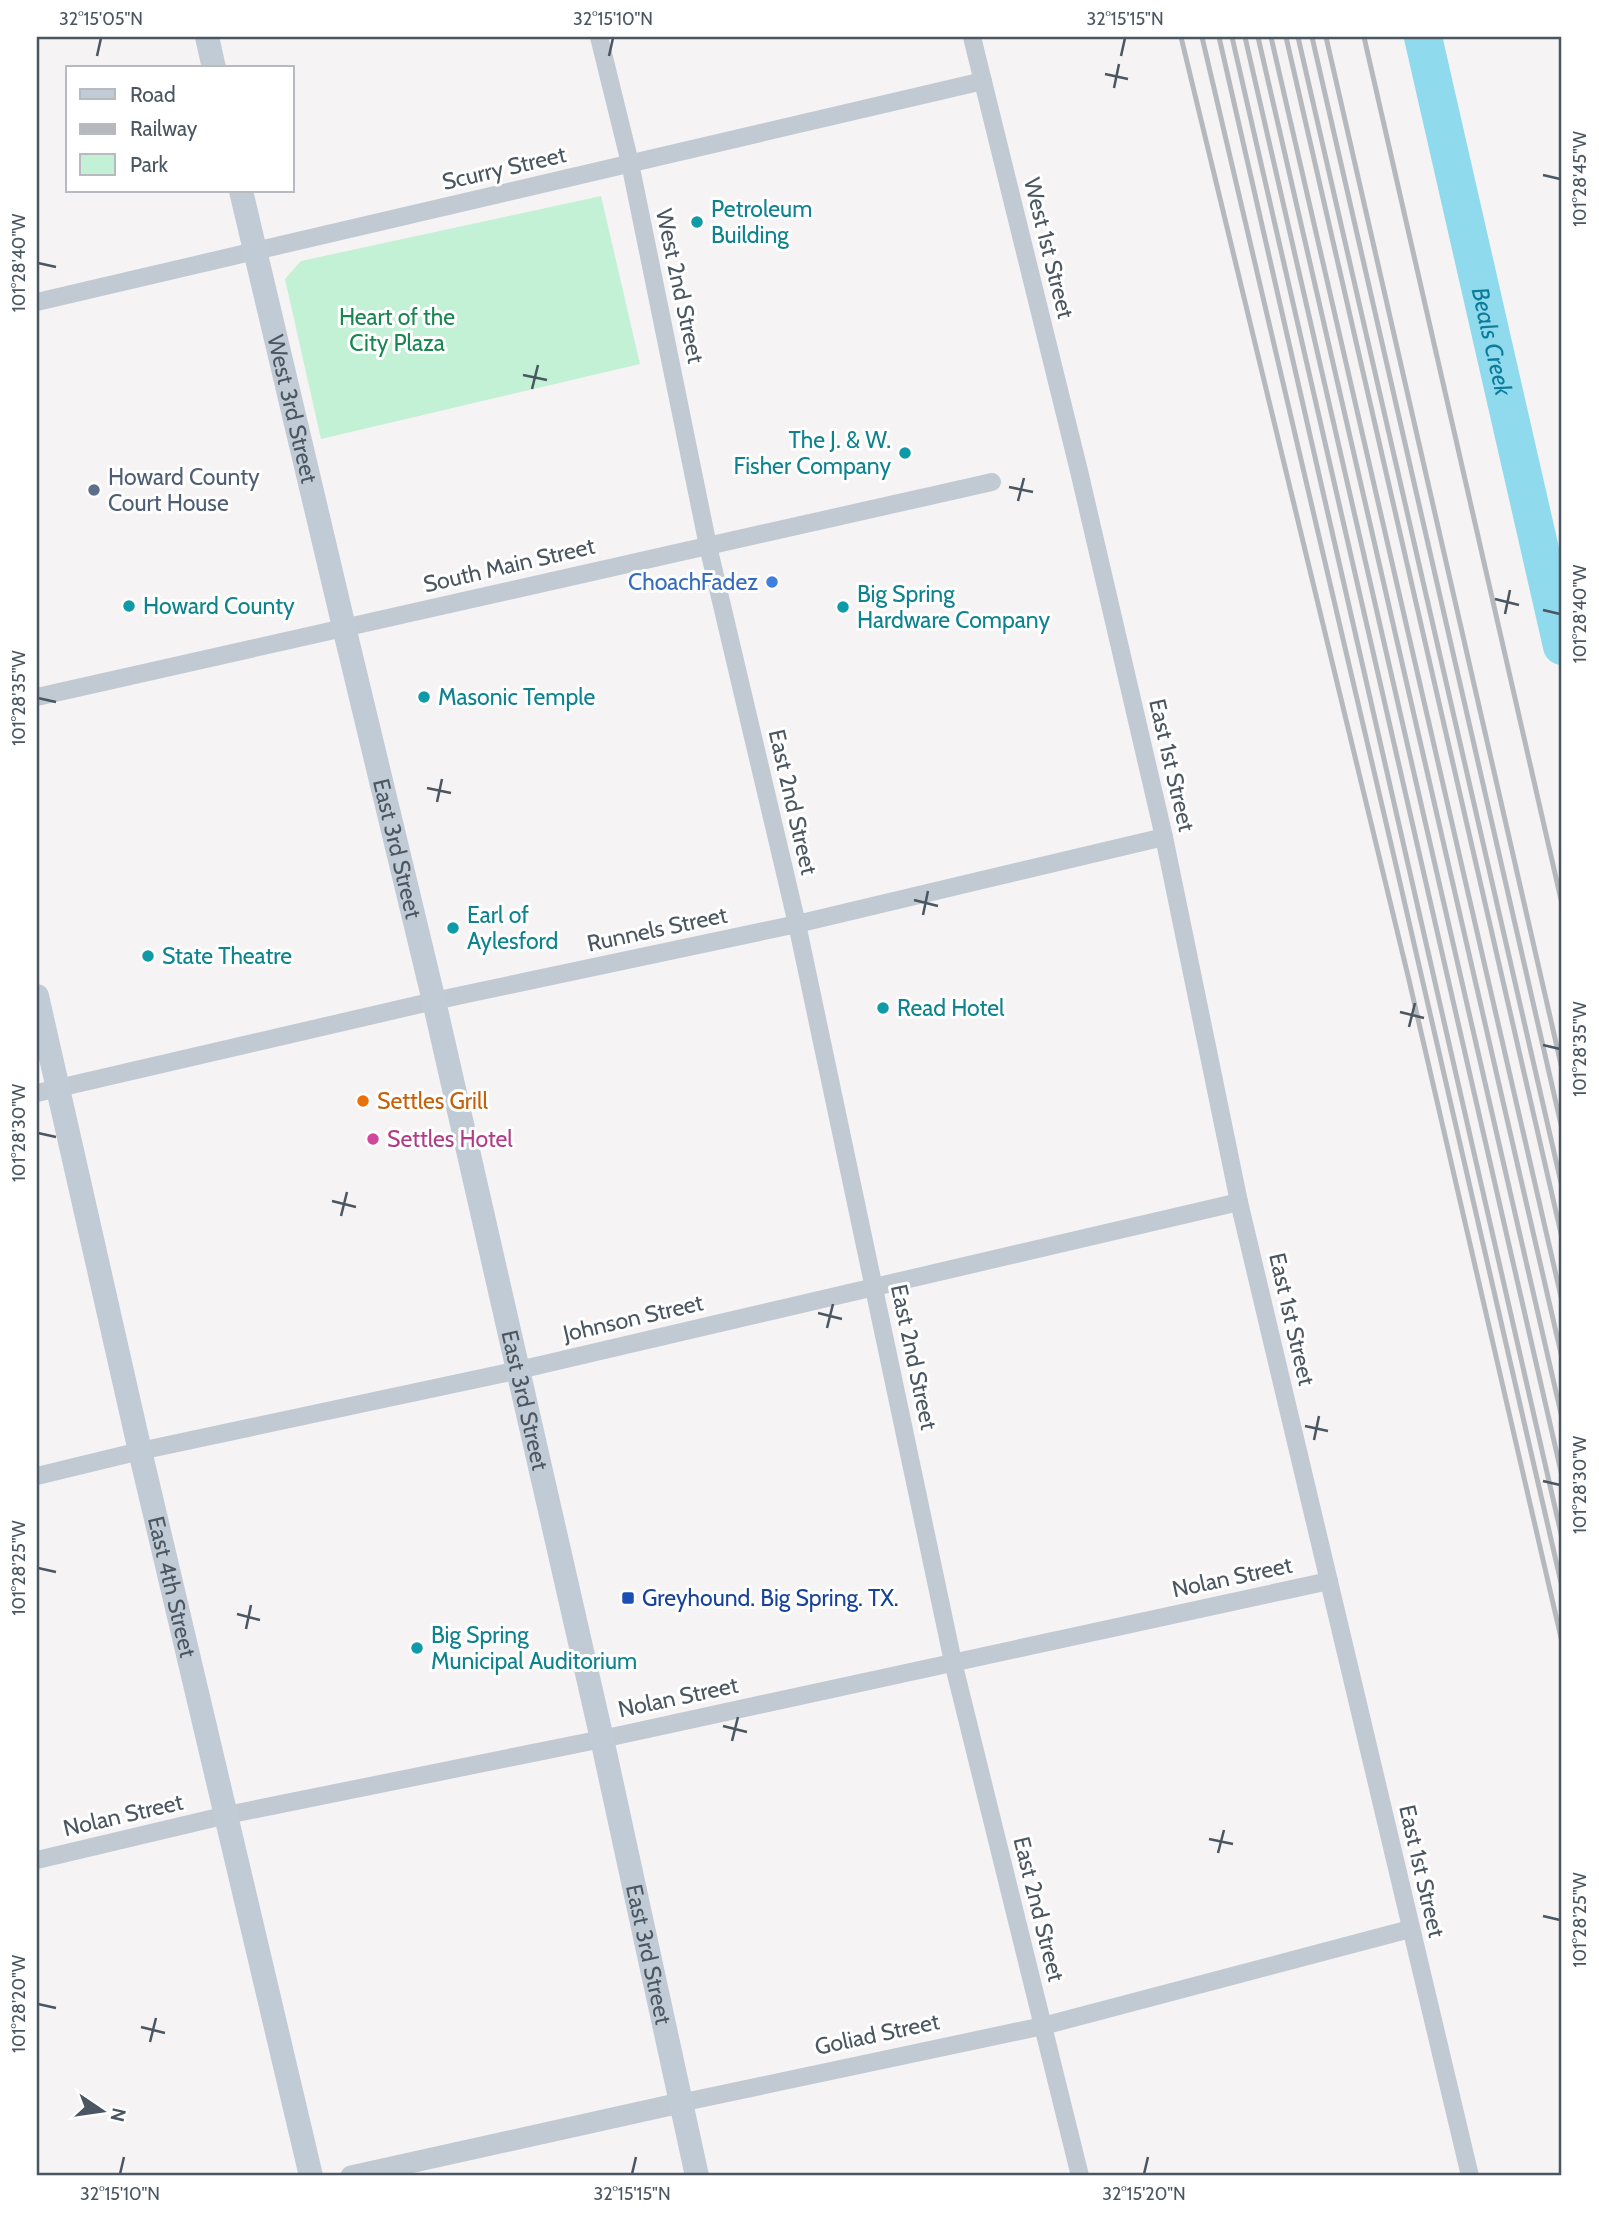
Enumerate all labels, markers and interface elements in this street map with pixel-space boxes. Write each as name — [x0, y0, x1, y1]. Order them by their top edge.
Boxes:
text: 32°15'05"N — [59, 8, 143, 30]
text: 32°15'10"N — [573, 8, 653, 30]
text: 32°15'15"N — [1086, 8, 1164, 30]
legend — [66, 66, 294, 192]
text: Road — [130, 82, 176, 107]
text: Railway — [130, 116, 198, 141]
text: 101°28'45"W — [1569, 131, 1591, 227]
street label: Scurry Street — [439, 140, 569, 196]
text: Park — [130, 152, 168, 177]
street label: West 1st Street — [1018, 175, 1080, 322]
place label: Petroleum Building — [711, 195, 812, 249]
street label: West 2nd Street — [650, 206, 710, 366]
text: 101°28'40"W — [8, 214, 30, 312]
marker: Petroleum Building — [689, 214, 705, 230]
water label: Beals Creek — [1466, 284, 1519, 399]
park label: Heart of the City Plaza — [339, 303, 455, 357]
street label: West 3rd Street — [261, 332, 324, 486]
place label: The J. & W. Fisher Company — [733, 426, 891, 480]
marker: The J. & W. Fisher Company — [897, 445, 913, 461]
place label: Howard County Court House — [108, 463, 260, 517]
marker: Howard County Court House — [86, 482, 102, 498]
street label: South Main Street — [421, 532, 598, 598]
text: 101°28'40"W — [1569, 565, 1591, 663]
place label: ChoachFadez — [628, 568, 758, 596]
marker: ChoachFadez — [764, 574, 780, 590]
place label: Big Spring Hardware Company — [857, 580, 1050, 634]
place label: Howard County — [143, 592, 295, 620]
marker: Howard County — [121, 598, 137, 614]
marker: Big Spring Hardware Company — [835, 599, 851, 615]
text: 101°28'35"W — [8, 650, 30, 746]
place label: Masonic Temple — [438, 683, 596, 711]
marker: Masonic Temple — [416, 689, 432, 705]
street label: East 1st Street — [1143, 696, 1201, 834]
street label: East 2nd Street — [763, 727, 823, 878]
street label: East 3rd Street — [367, 776, 428, 922]
street label: Runnels Street — [584, 900, 730, 957]
place label: Earl of Aylesford — [467, 901, 558, 955]
marker: Earl of Aylesford — [445, 920, 461, 936]
place label: State Theatre — [162, 942, 292, 970]
marker: State Theatre — [140, 948, 156, 964]
place label: Read Hotel — [897, 994, 1005, 1022]
marker: Read Hotel — [875, 1000, 891, 1016]
text: 101°28'35"W — [1569, 1001, 1591, 1097]
text: 101°28'30"W — [8, 1084, 30, 1182]
place label: Settles Grill — [377, 1087, 488, 1115]
marker: Settles Grill — [355, 1093, 371, 1109]
place label: Settles Hotel — [387, 1125, 513, 1153]
marker: Settles Hotel — [365, 1131, 381, 1147]
street label: East 1st Street — [1263, 1250, 1321, 1388]
street label: East 2nd Street — [885, 1282, 943, 1433]
street label: Johnson Street — [559, 1288, 706, 1348]
street label: East 3rd Street — [495, 1327, 554, 1473]
text: 101°28'30"W — [1569, 1436, 1591, 1534]
street label: East 4th Street — [142, 1513, 202, 1660]
text: 101°28'25"W — [8, 1521, 30, 1615]
street label: Nolan Street — [1169, 1551, 1295, 1603]
place label: Greyhound. Big Spring. TX. — [642, 1584, 899, 1612]
marker: Greyhound. Big Spring. TX. — [620, 1590, 636, 1606]
place label: Big Spring Municipal Auditorium — [431, 1621, 637, 1675]
marker: Big Spring Municipal Auditorium — [409, 1640, 425, 1656]
street label: Nolan Street — [615, 1671, 741, 1723]
street label: Nolan Street — [60, 1788, 186, 1842]
street label: East 1st Street — [1393, 1802, 1451, 1940]
street label: East 2nd Street — [1007, 1834, 1071, 1985]
text: 101°28'25"W — [1569, 1873, 1591, 1967]
street label: East 3rd Street — [620, 1882, 678, 2027]
text: 101°28'20"W — [8, 1955, 30, 2053]
street label: Goliad Street — [812, 2007, 942, 2061]
north arrow — [66, 2076, 136, 2146]
text: N — [105, 2106, 131, 2124]
text: 32°15'10"N — [80, 2183, 160, 2205]
text: 32°15'15"N — [593, 2183, 671, 2205]
text: 32°15'20"N — [1102, 2183, 1186, 2205]

